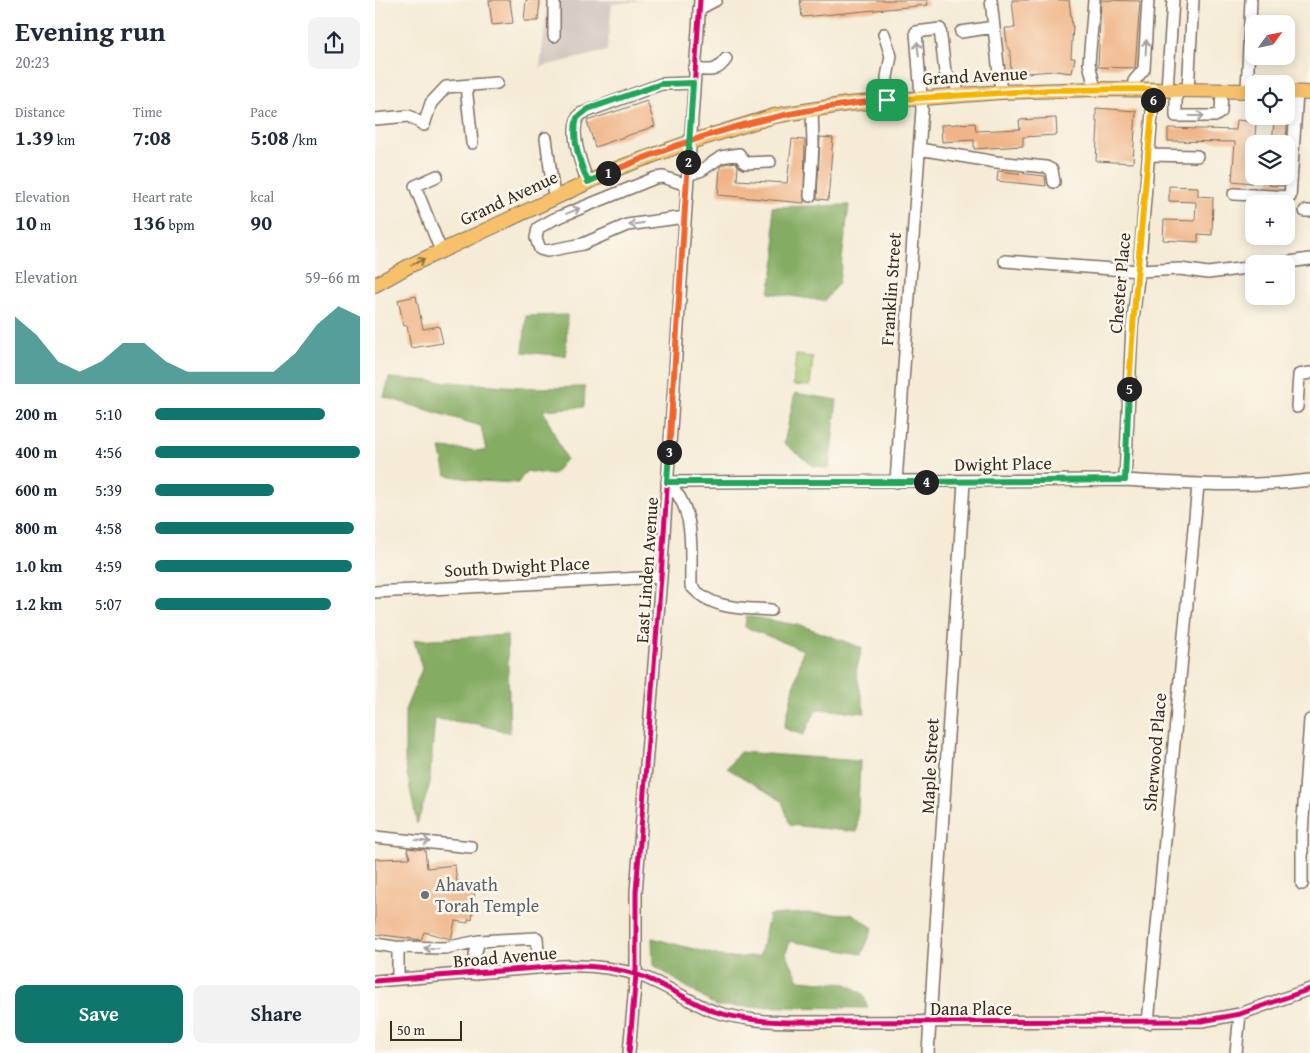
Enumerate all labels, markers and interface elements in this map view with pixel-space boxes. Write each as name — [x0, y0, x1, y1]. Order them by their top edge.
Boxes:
text: Evening run — [15, 10, 166, 51]
north arrow — [1245, 15, 1295, 65]
map controls — [1245, 15, 1295, 305]
button: share — [308, 17, 360, 69]
one-way arrow — [1141, 39, 1150, 55]
one-way arrow — [913, 41, 923, 57]
text: 20:23 — [15, 50, 50, 74]
street label: Grand Avenue — [922, 59, 1028, 92]
button: locate — [1245, 75, 1295, 125]
pin — [866, 79, 908, 121]
icon: arrive — [873, 86, 901, 114]
pin: 6 — [1141, 88, 1165, 112]
text: 6 — [1150, 90, 1157, 110]
text: Distance — [15, 102, 65, 122]
text: Time — [133, 102, 162, 122]
text: Pace — [250, 102, 277, 122]
one-way arrow — [1188, 111, 1205, 121]
text: 1.39 — [15, 122, 54, 153]
text: 7:08 — [133, 122, 171, 153]
text: 5:08 — [250, 122, 289, 153]
text: km — [54, 130, 75, 150]
text: /km — [289, 130, 317, 150]
button: layers — [1245, 135, 1295, 185]
pin: 2 — [675, 150, 701, 174]
text: 2 — [685, 152, 692, 172]
pin: 1 — [595, 160, 621, 186]
street label: Grand Avenue — [455, 163, 562, 232]
text: 1 — [605, 163, 612, 183]
text: Elevation — [15, 187, 70, 207]
text: Heart rate — [133, 187, 193, 207]
text: kcal — [250, 187, 274, 207]
button: + — [1245, 195, 1295, 245]
one-way arrow — [565, 206, 580, 216]
text: 10 — [15, 207, 37, 238]
text: 136 — [133, 207, 165, 238]
text: 90 — [250, 207, 272, 238]
text: m — [37, 215, 51, 235]
text: bpm — [165, 215, 195, 235]
one-way arrow — [629, 219, 645, 229]
street label: Franklin Street — [873, 231, 908, 347]
street label: Chester Place — [1102, 231, 1137, 335]
button: − — [1245, 255, 1295, 305]
one-way arrow — [410, 256, 425, 266]
text: Elevation — [15, 265, 78, 289]
text: 59–66 m — [305, 265, 360, 289]
pin: 5 — [1117, 376, 1141, 402]
text: 5 — [1126, 379, 1133, 399]
text: 200 m — [15, 402, 57, 426]
text: 5:10 — [95, 402, 122, 426]
text: 400 m — [15, 440, 57, 464]
text: 4:56 — [95, 440, 122, 464]
pin: 3 — [657, 440, 681, 464]
text: 3 — [666, 442, 673, 462]
street label: Dwight Place — [954, 449, 1052, 478]
pin: 4 — [913, 470, 939, 494]
text: 4 — [923, 472, 930, 492]
text: 600 m — [15, 478, 57, 502]
text: 5:39 — [95, 478, 122, 502]
street label: East Linden Avenue — [628, 496, 665, 644]
text: 800 m — [15, 516, 57, 540]
text: 4:58 — [95, 516, 122, 540]
street label: South Dwight Place — [443, 549, 591, 584]
text: 1.0 km — [15, 554, 62, 578]
text: 4:59 — [95, 554, 122, 578]
text: 1.2 km — [15, 592, 62, 616]
text: 5:07 — [95, 592, 122, 616]
street label: Sherwood Place — [1136, 692, 1173, 812]
street label: Maple Street — [914, 717, 946, 815]
one-way arrow — [415, 836, 431, 846]
place label: Ahavath Torah Temple — [435, 871, 539, 919]
marker: Ahavath Torah Temple — [419, 889, 431, 901]
street label: Broad Avenue — [452, 939, 558, 974]
one-way arrow — [423, 943, 439, 953]
button: Save — [15, 985, 183, 1043]
button: Share — [193, 985, 360, 1043]
street label: Dana Place — [930, 995, 1012, 1022]
scale bar — [390, 1018, 463, 1041]
text: 50 m — [397, 1020, 425, 1040]

